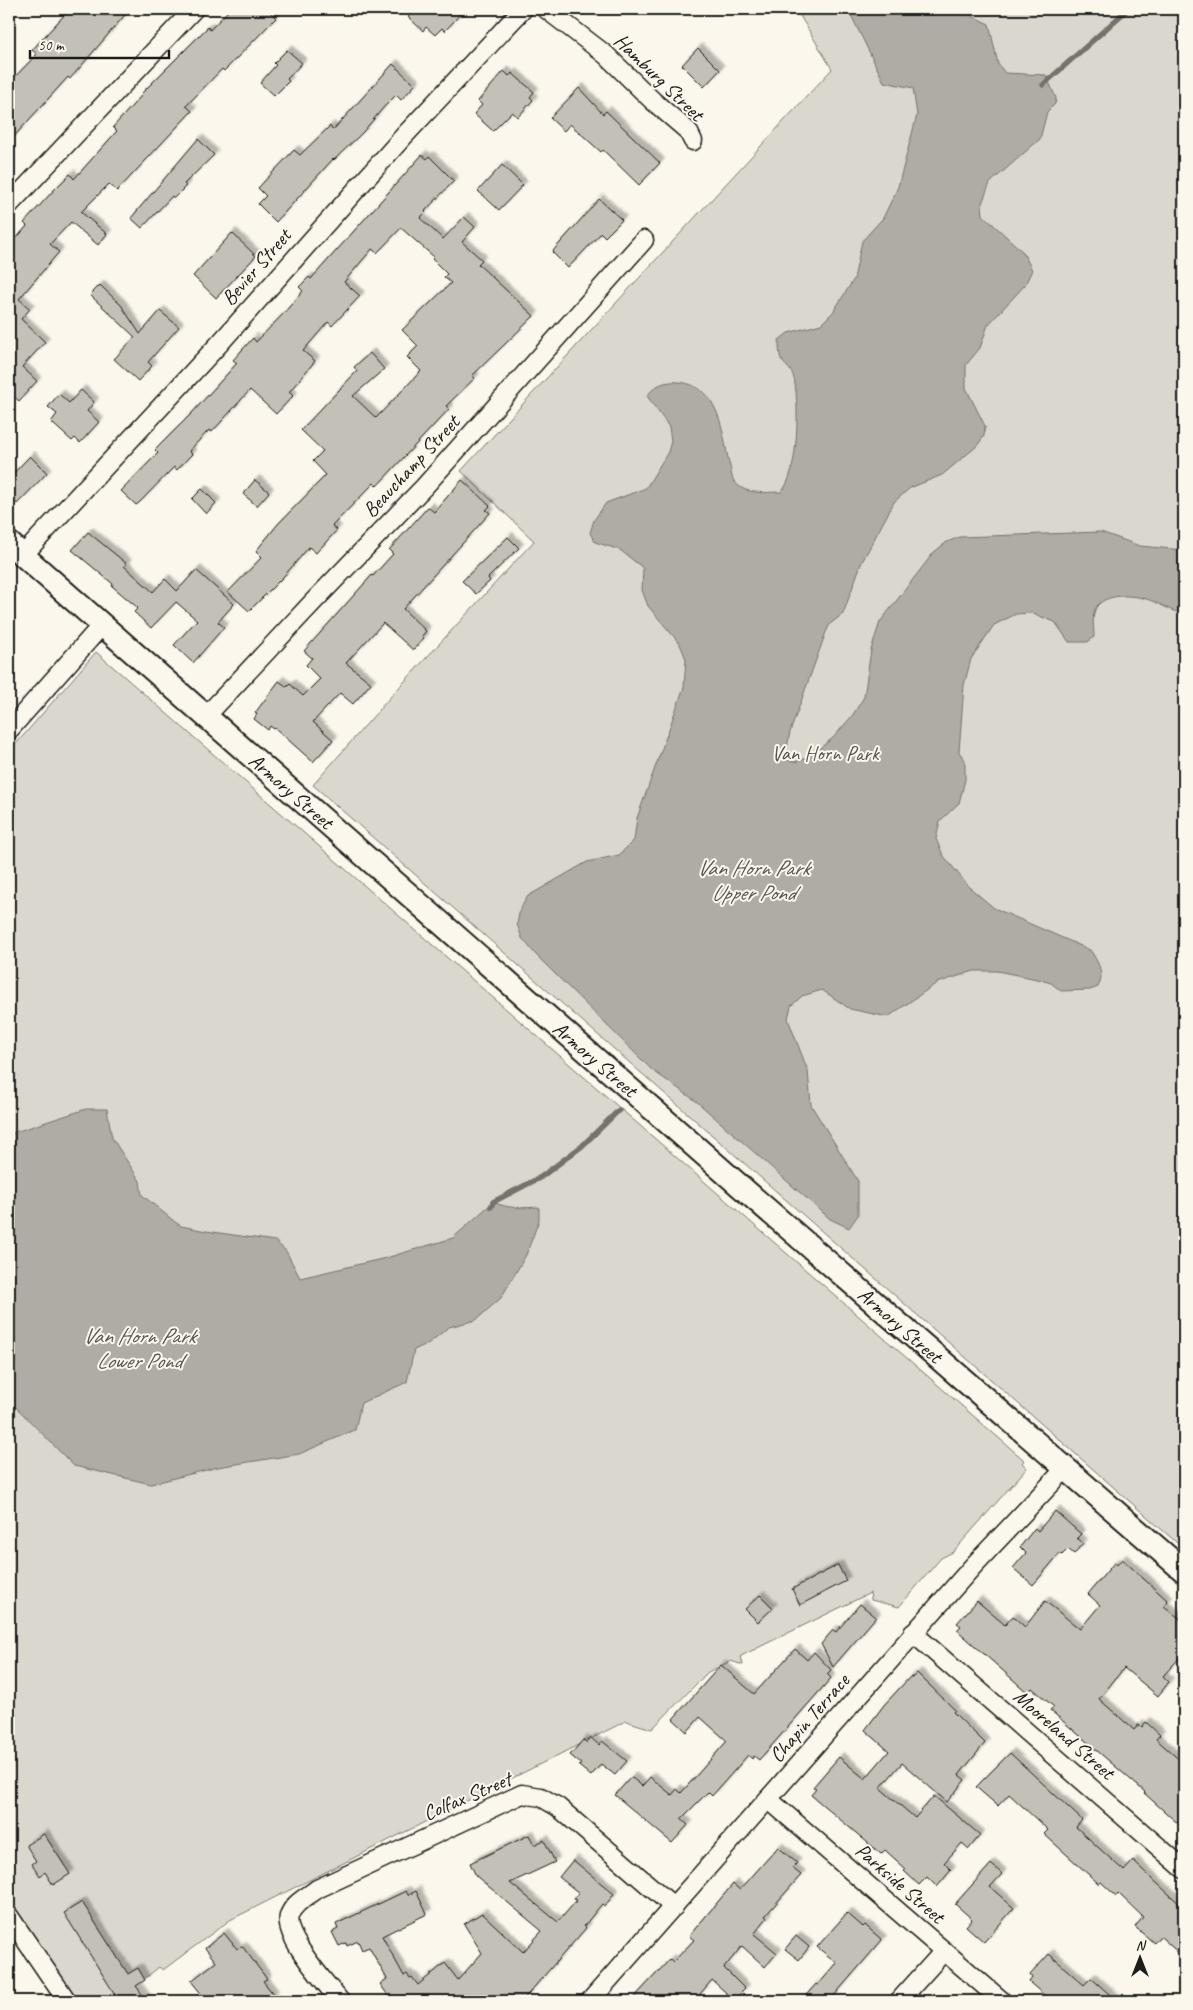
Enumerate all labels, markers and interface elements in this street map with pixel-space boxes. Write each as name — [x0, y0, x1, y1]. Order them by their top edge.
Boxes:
scale bar — [30, 28, 169, 60]
street label: Hamburg Street — [609, 28, 711, 128]
text: 50 m — [38, 36, 65, 55]
street label: Bevier Street — [216, 222, 298, 311]
street label: Beauchamp Street — [357, 408, 466, 522]
park label: Van Horn Park — [771, 740, 880, 766]
street label: Armory Street — [243, 747, 340, 836]
water label: Van Horn Park Upper Pond — [697, 854, 813, 907]
street label: Armory Street — [547, 1015, 644, 1104]
street label: Armory Street — [852, 1281, 949, 1370]
water label: Van Horn Park Lower Pond — [83, 1322, 199, 1375]
street label: Chapin Terrace — [763, 1667, 855, 1768]
street label: Mooreland Street — [1008, 1683, 1121, 1786]
street label: Colfax Street — [419, 1765, 518, 1826]
street label: Parkside Street — [850, 1837, 952, 1930]
north arrow — [1116, 1932, 1166, 1982]
text: N — [1136, 1937, 1147, 1954]

